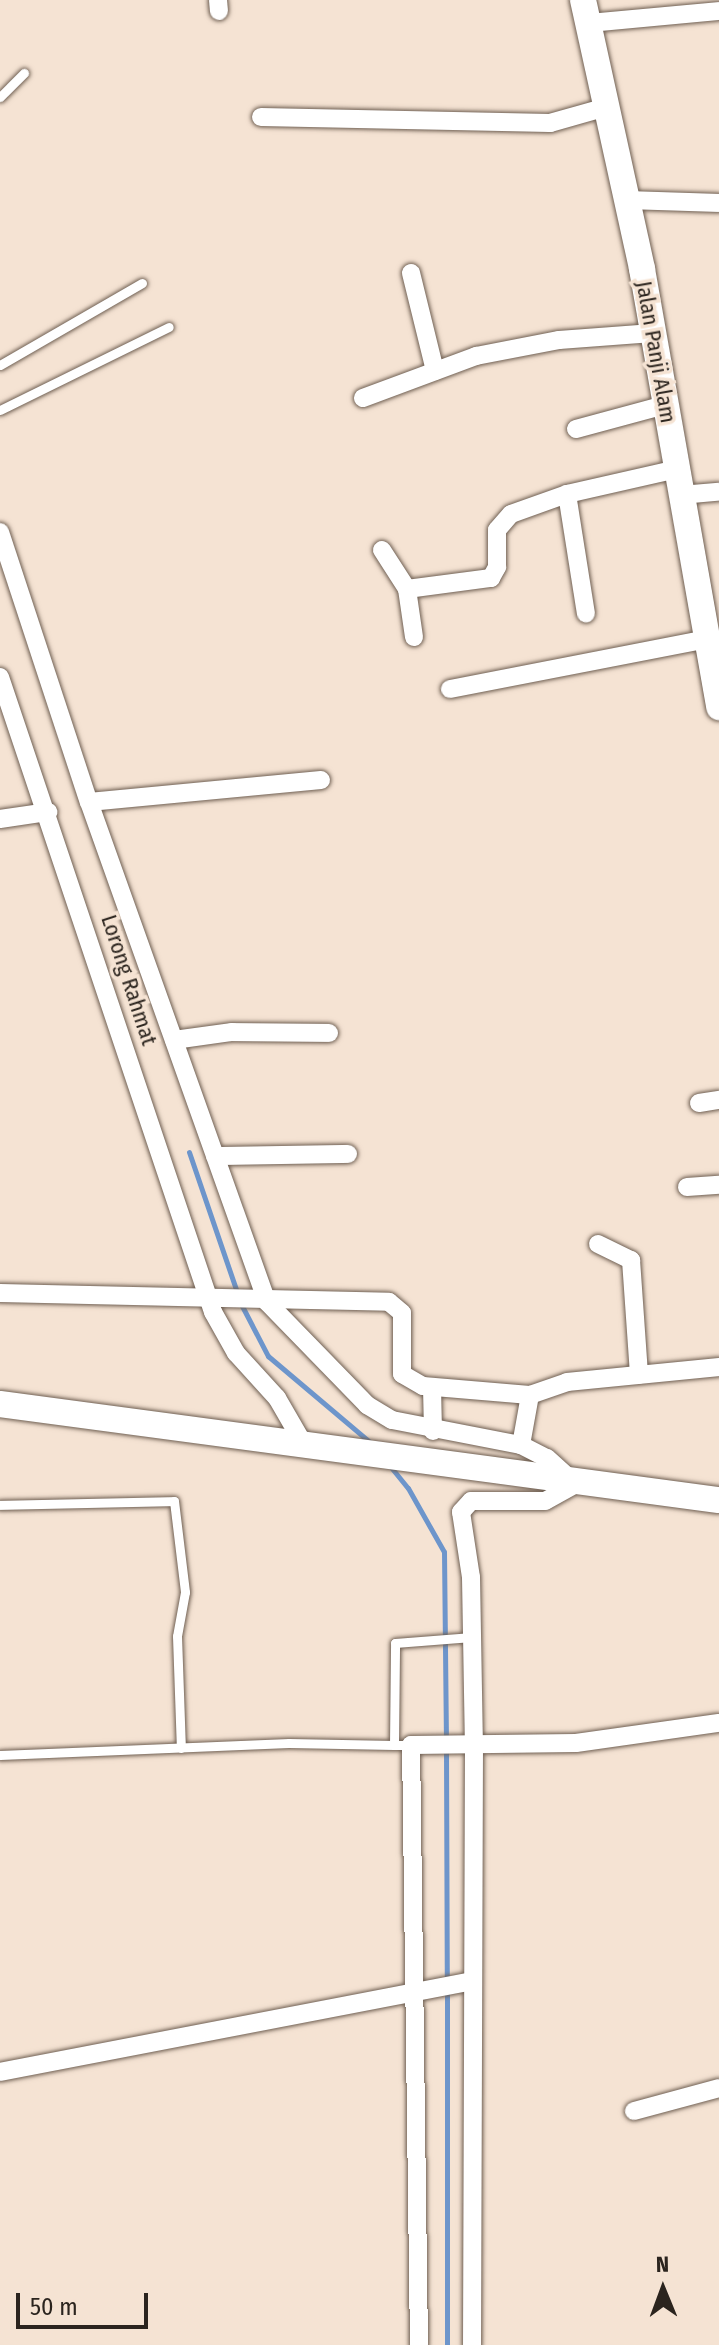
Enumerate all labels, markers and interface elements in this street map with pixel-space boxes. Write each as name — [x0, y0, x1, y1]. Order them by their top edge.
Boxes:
street label: Jalan Panji Alam — [631, 279, 681, 425]
street label: Lorong Rahmat — [95, 911, 163, 1049]
north arrow — [623, 2249, 703, 2329]
text: N — [656, 2251, 669, 2278]
scale bar — [20, 2277, 152, 2327]
text: 50 m — [30, 2293, 78, 2321]

